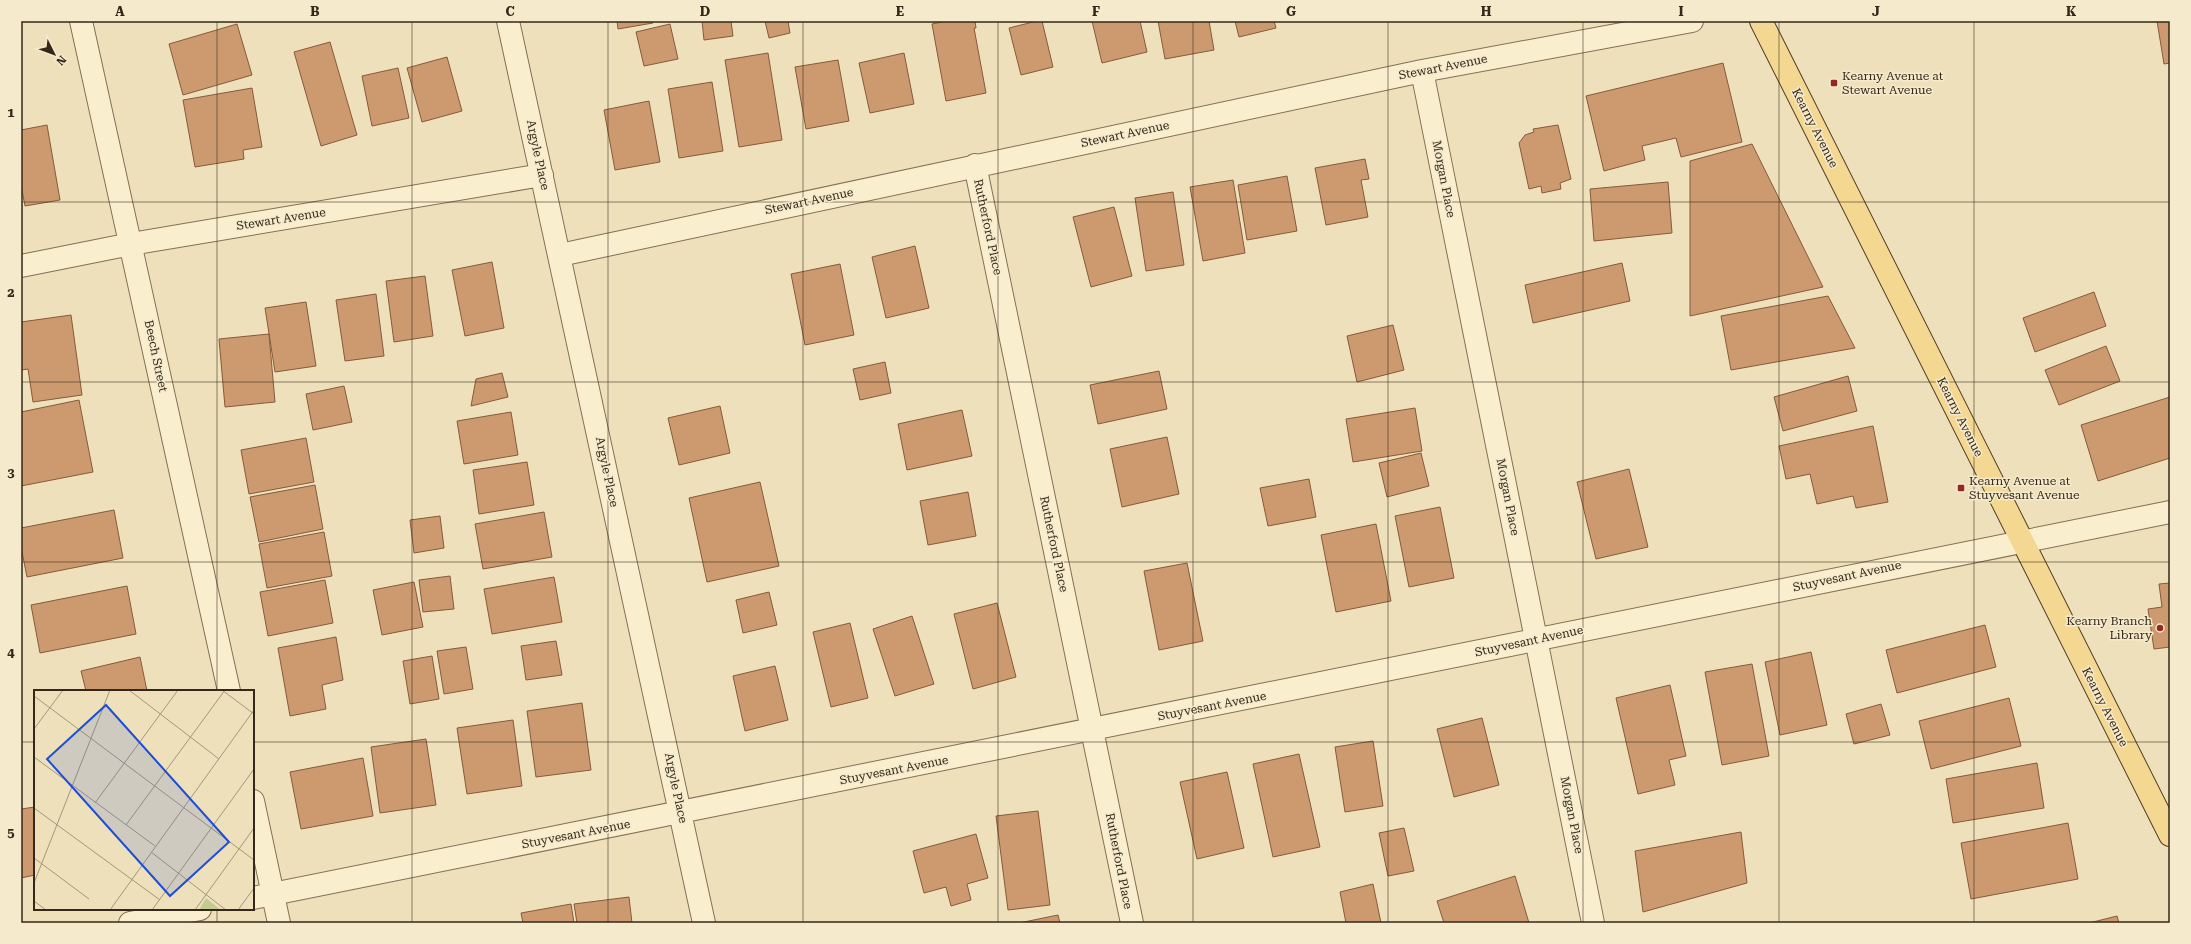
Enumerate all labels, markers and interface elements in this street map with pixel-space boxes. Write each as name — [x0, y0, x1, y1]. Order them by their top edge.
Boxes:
text: A — [115, 4, 125, 19]
text: B — [310, 4, 320, 19]
text: C — [505, 4, 515, 19]
text: D — [700, 4, 710, 19]
text: E — [896, 4, 904, 19]
text: F — [1092, 4, 1100, 19]
text: G — [1286, 4, 1296, 19]
text: H — [1481, 4, 1492, 19]
text: I — [1678, 4, 1684, 19]
text: J — [1872, 4, 1880, 19]
text: K — [2066, 4, 2077, 19]
north arrow — [34, 34, 74, 74]
street label: Stewart Avenue — [1397, 51, 1489, 82]
text: N — [53, 53, 69, 68]
place label: Kearny Avenue at Stewart Avenue — [1842, 69, 1944, 97]
marker: Kearny Avenue at Stewart Avenue — [1829, 78, 1839, 88]
street label: Kearny Avenue — [1789, 86, 1841, 170]
text: 1 — [7, 105, 15, 120]
street label: Stewart Avenue — [1079, 118, 1171, 150]
street label: Argyle Place — [524, 119, 552, 192]
street label: Morgan Place — [1430, 139, 1458, 219]
street label: Rutherford Place — [971, 178, 1005, 277]
street label: Stewart Avenue — [763, 185, 855, 217]
street label: Stewart Avenue — [235, 205, 327, 233]
text: 2 — [7, 285, 15, 300]
street label: Beech Street — [142, 319, 171, 394]
street label: Kearny Avenue — [1934, 375, 1986, 459]
street label: Argyle Place — [593, 436, 621, 509]
street label: Morgan Place — [1494, 457, 1522, 537]
text: 3 — [7, 465, 15, 480]
place label: Kearny Avenue at Stuyvesant Avenue — [1969, 474, 2080, 502]
marker: Kearny Avenue at Stuyvesant Avenue — [1956, 483, 1966, 493]
street label: Rutherford Place — [1037, 495, 1071, 594]
street label: Stuyvesant Avenue — [1792, 558, 1903, 594]
place label: Kearny Branch Library — [2066, 614, 2153, 642]
street label: Stuyvesant Avenue — [1474, 623, 1585, 659]
marker: Kearny Branch Library — [2155, 623, 2165, 633]
text: 4 — [7, 645, 15, 660]
street label: Kearny Avenue — [2079, 665, 2131, 749]
street label: Stuyvesant Avenue — [1156, 689, 1268, 723]
inset map — [34, 690, 254, 910]
street label: Argyle Place — [662, 752, 690, 825]
street label: Stuyvesant Avenue — [838, 753, 950, 787]
street label: Morgan Place — [1558, 775, 1586, 855]
street label: Rutherford Place — [1103, 812, 1135, 911]
street label: Stuyvesant Avenue — [520, 817, 632, 851]
text: 5 — [7, 825, 15, 840]

